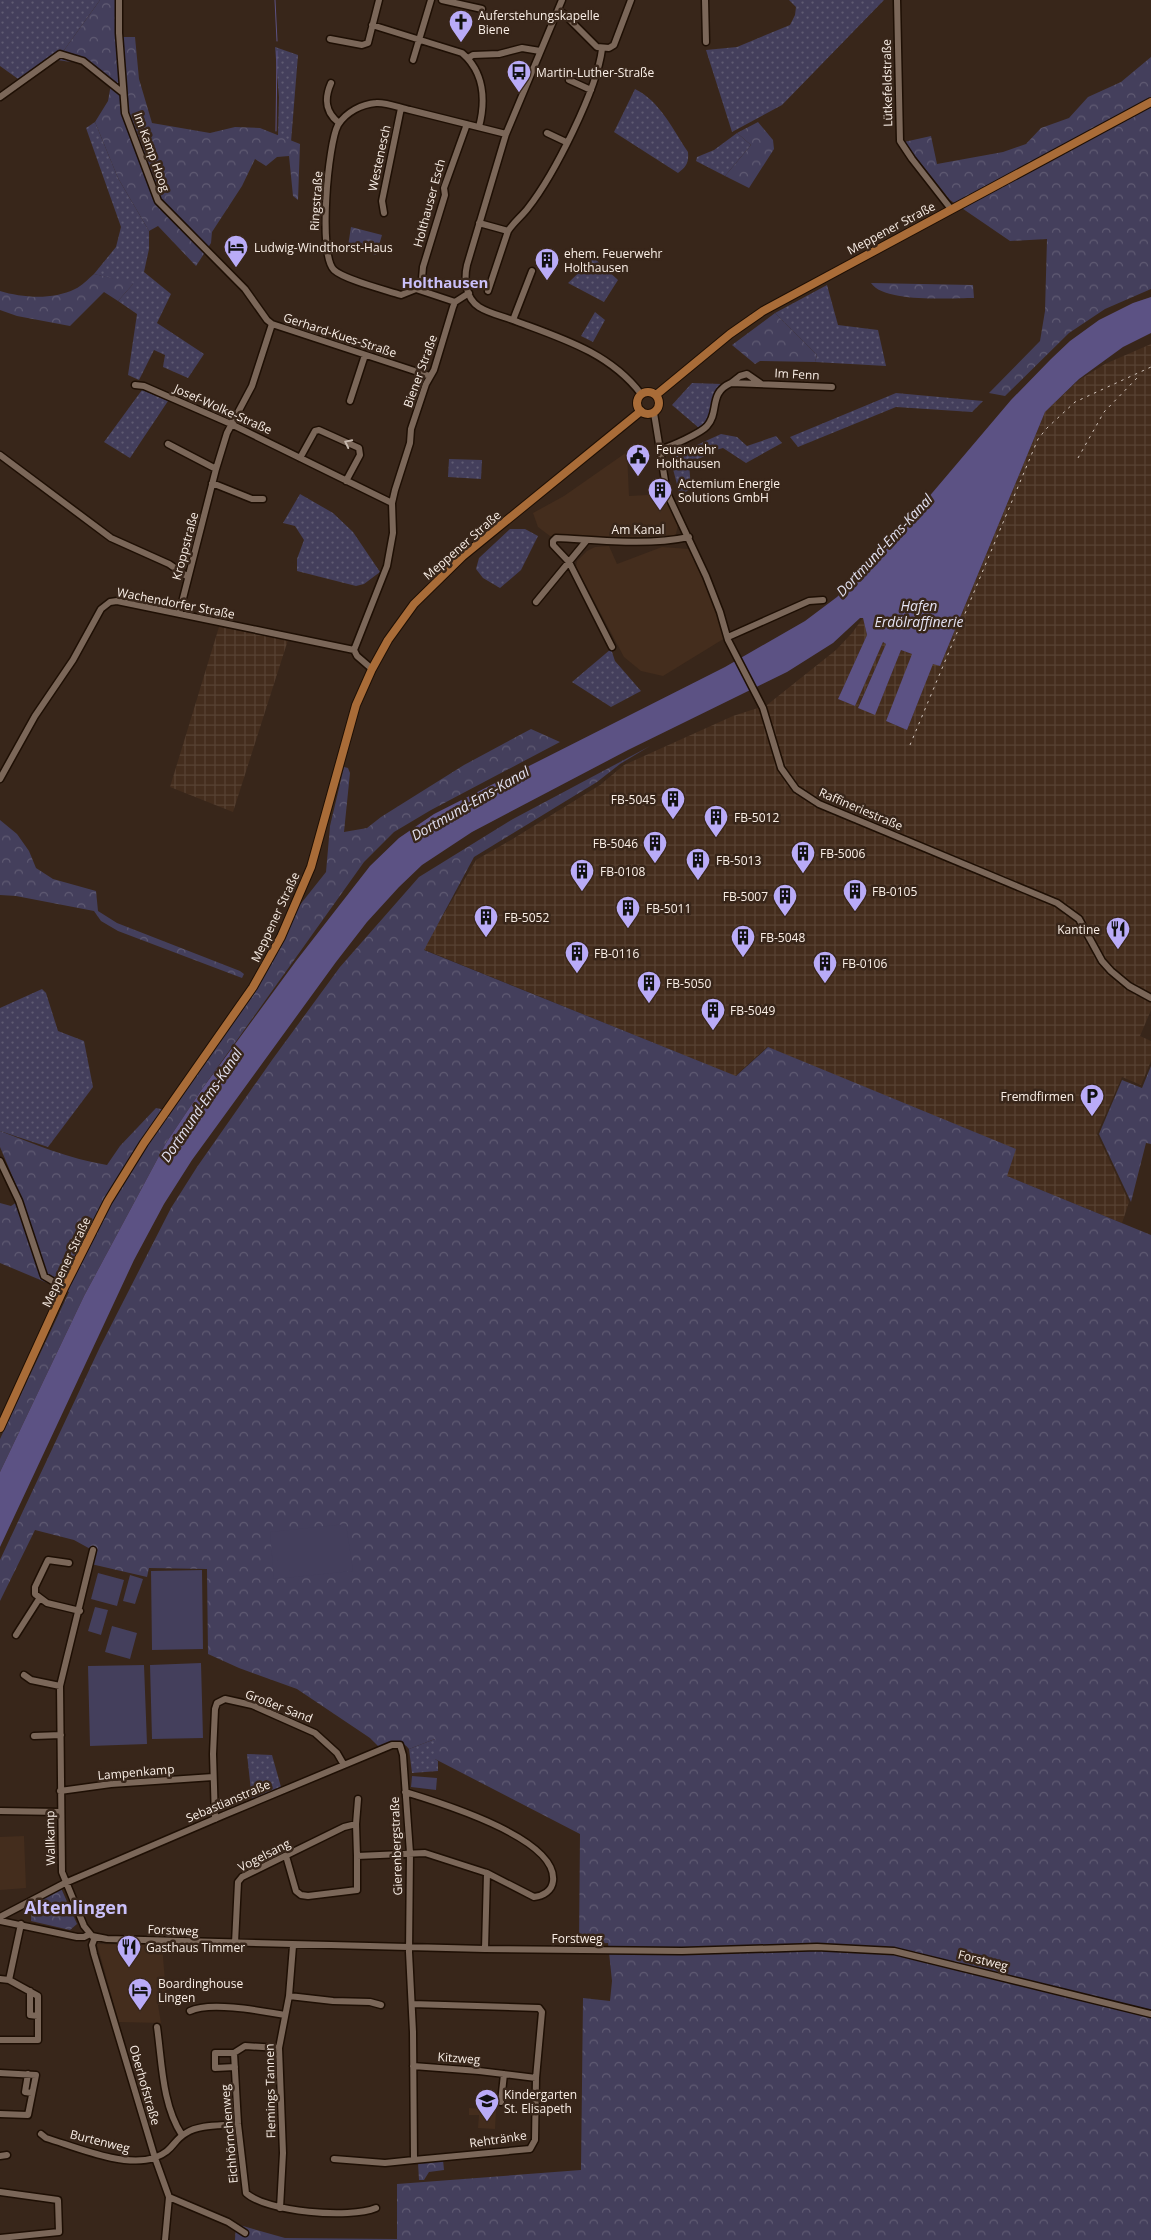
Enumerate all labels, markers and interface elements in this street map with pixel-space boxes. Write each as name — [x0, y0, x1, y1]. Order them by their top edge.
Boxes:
place label: Auferstehungskapelle Biene — [478, 7, 600, 38]
church icon: Auferstehungskapelle Biene — [448, 9, 474, 43]
street label: Lütkefeldstraße — [878, 39, 896, 127]
bus stop icon: Martin-Luther-Straße — [506, 59, 532, 93]
place label: Martin-Luther-Straße — [536, 64, 655, 81]
street label: Im Kamp Hoog — [130, 110, 174, 194]
street label: Westenesch — [364, 123, 394, 193]
street label: Holthauser Esch — [409, 157, 449, 249]
street label: Ringstraße — [305, 170, 327, 232]
street label: Meppener Straße — [844, 197, 938, 258]
hotel icon: Ludwig-Windthorst-Haus — [223, 234, 249, 268]
place label: Ludwig-Windthorst-Haus — [254, 239, 393, 256]
place label: ehem. Feuerwehr Holthausen — [564, 245, 663, 276]
building icon: ehem. Feuerwehr Holthausen — [534, 247, 560, 281]
district label: Holthausen — [402, 272, 488, 292]
street label: Gerhard-Kues-Straße — [281, 309, 399, 361]
street label: Biener Straße — [399, 332, 441, 410]
street label: Im Fenn — [774, 364, 820, 384]
street label: Josef-Wolke-Straße — [170, 379, 275, 438]
one-way arrow — [344, 439, 353, 449]
place label: Feuerwehr Holthausen — [656, 441, 721, 472]
public building icon: Feuerwehr Holthausen — [625, 443, 651, 477]
place label: Actemium Energie Solutions GmbH — [678, 475, 780, 506]
building icon: Actemium Energie Solutions GmbH — [647, 477, 673, 511]
water label: Dortmund-Ems-Kanal — [832, 489, 937, 600]
street label: Meppener Straße — [420, 506, 505, 583]
street label: Kroppstraße — [168, 510, 202, 582]
street label: Am Kanal — [612, 521, 664, 538]
street label: Wachendorfer Straße — [116, 583, 237, 623]
water label: Hafen Erdölraffinerie — [874, 596, 964, 631]
water label: Dortmund-Ems-Kanal — [408, 761, 533, 845]
street label: Raffineriestraße — [816, 784, 906, 834]
building icon: FB-5045 — [660, 786, 686, 820]
place label: FB-5045 — [611, 791, 656, 808]
building icon: FB-5012 — [703, 804, 729, 838]
place label: FB-5012 — [734, 809, 779, 826]
building icon: FB-5046 — [642, 830, 668, 864]
place label: FB-5046 — [593, 835, 638, 852]
building icon: FB-5006 — [790, 840, 816, 874]
place label: FB-5006 — [820, 845, 865, 862]
building icon: FB-5013 — [685, 847, 711, 881]
place label: FB-5013 — [716, 852, 761, 869]
building icon: FB-0108 — [569, 858, 595, 892]
place label: FB-0108 — [600, 863, 645, 880]
street label: Meppener Straße — [247, 869, 303, 965]
building icon: FB-0105 — [842, 878, 868, 912]
building icon: FB-5007 — [772, 883, 798, 917]
place label: FB-0105 — [872, 883, 917, 900]
place label: FB-5007 — [723, 888, 768, 905]
building icon: FB-5011 — [615, 895, 641, 929]
place label: FB-5011 — [646, 900, 691, 917]
building icon: FB-5052 — [473, 904, 499, 938]
place label: FB-5052 — [504, 909, 549, 926]
restaurant icon: Kantine — [1105, 916, 1131, 950]
place label: Kantine — [1057, 921, 1100, 938]
building icon: FB-5048 — [730, 924, 756, 958]
place label: FB-5048 — [760, 929, 805, 946]
building icon: FB-0116 — [564, 940, 590, 974]
place label: FB-0116 — [594, 945, 639, 962]
building icon: FB-0106 — [812, 950, 838, 984]
place label: FB-0106 — [842, 955, 887, 972]
building icon: FB-5050 — [636, 970, 662, 1004]
place label: FB-5050 — [666, 975, 711, 992]
building icon: FB-5049 — [700, 997, 726, 1031]
place label: FB-5049 — [730, 1002, 775, 1019]
water label: Dortmund-Ems-Kanal — [156, 1044, 246, 1166]
parking icon: Fremdfirmen — [1079, 1083, 1105, 1117]
place label: Fremdfirmen — [1001, 1088, 1074, 1105]
street label: Meppener Straße — [38, 1214, 94, 1310]
street label: Großer Sand — [243, 1685, 315, 1727]
street label: Lampenkamp — [97, 1760, 175, 1784]
street label: Sebastianstraße — [183, 1775, 273, 1826]
street label: Gierenbergstraße — [386, 1796, 406, 1896]
street label: Wallkamp — [41, 1810, 59, 1866]
street label: Vogelsang — [235, 1834, 294, 1875]
district label: Altenlingen — [24, 1895, 128, 1919]
street label: Forstweg — [147, 1921, 199, 1939]
street label: Forstweg — [552, 1930, 603, 1947]
restaurant icon: Gasthaus Timmer — [116, 1934, 142, 1968]
place label: Gasthaus Timmer — [146, 1939, 245, 1956]
street label: Forstweg — [956, 1946, 1010, 1975]
place label: Boardinghouse Lingen — [158, 1975, 243, 2006]
hotel icon: Boardinghouse Lingen — [127, 1977, 153, 2011]
street label: Oberhofstraße — [125, 2043, 165, 2127]
street label: Flemings Tannen — [261, 2043, 279, 2139]
street label: Kitzweg — [437, 2048, 481, 2068]
street label: Eichhörnchenweg — [216, 2083, 242, 2184]
place label: Kindergarten St. Elisapeth — [504, 2086, 577, 2117]
school or university icon: Kindergarten St. Elisapeth — [474, 2088, 500, 2122]
street label: Burtenweg — [68, 2125, 132, 2157]
street label: Rehtränke — [468, 2127, 528, 2151]

